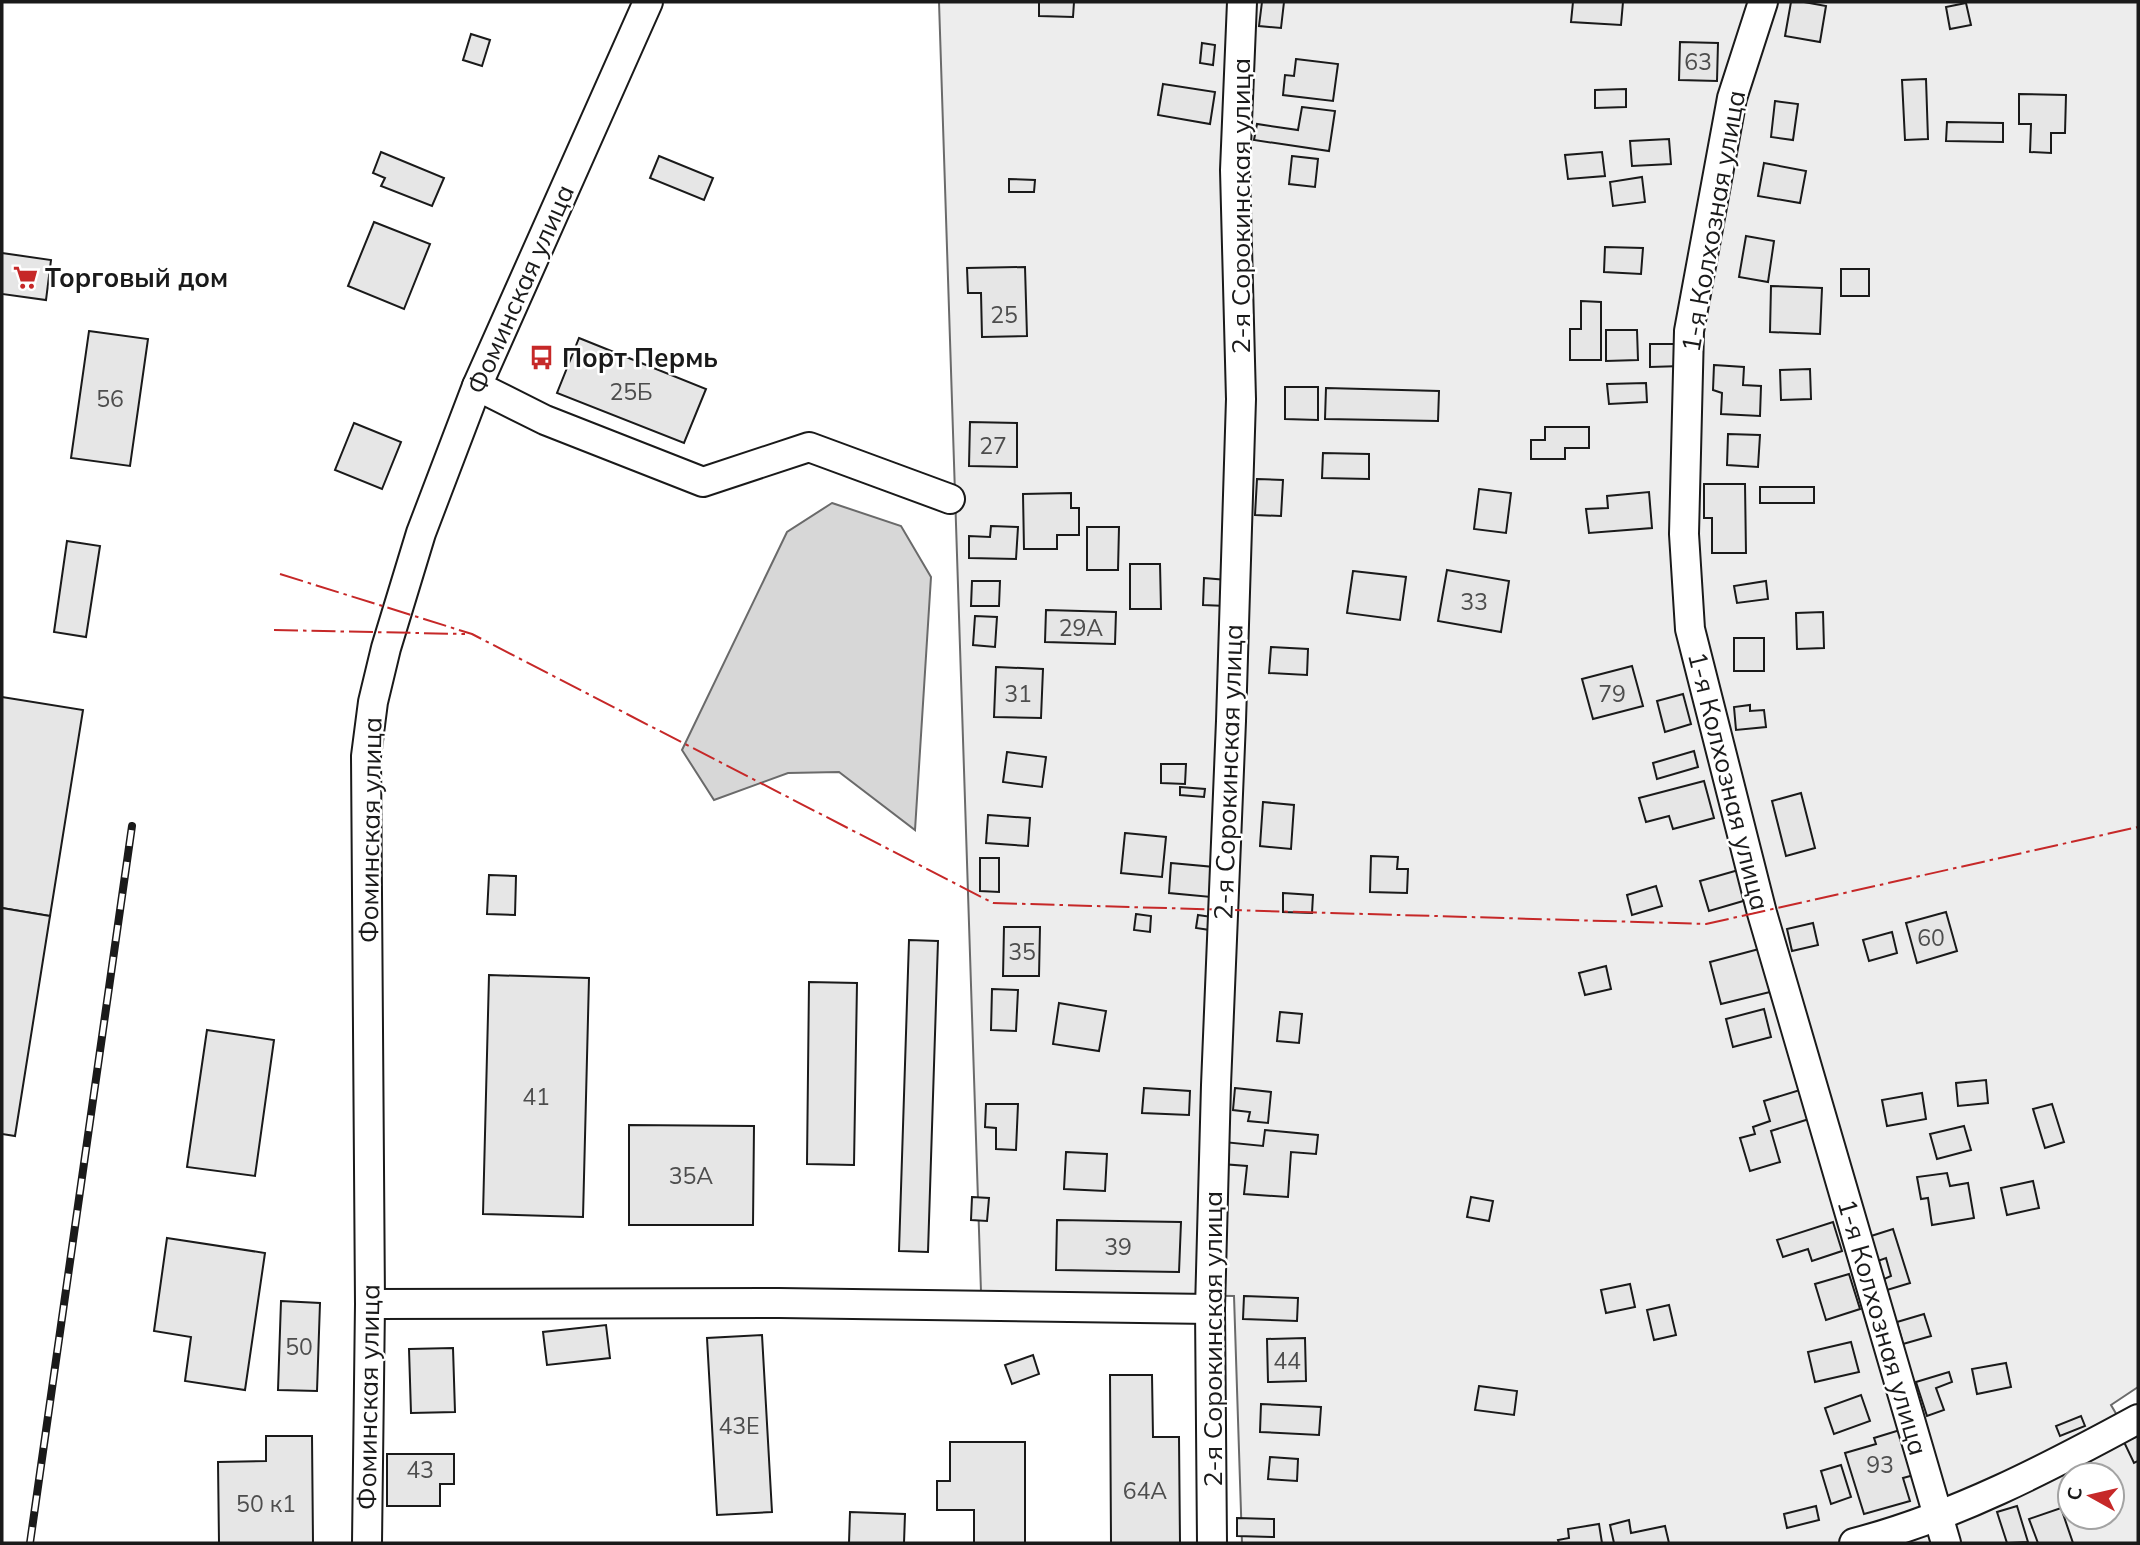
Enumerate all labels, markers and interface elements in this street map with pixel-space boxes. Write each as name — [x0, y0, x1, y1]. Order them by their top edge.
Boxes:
house number: 63 — [1684, 47, 1712, 76]
street label: 2-я Сорокинская улица — [1224, 58, 1257, 354]
street label: 1-я Колхозная улица — [1674, 88, 1752, 354]
street label: Фоминская улица — [459, 179, 581, 399]
place label: Торговый дом — [45, 261, 228, 294]
supermarket icon: Торговый дом — [11, 263, 39, 291]
house number: 25 — [990, 300, 1018, 329]
place label: Порт Пермь — [562, 341, 718, 374]
bus stop icon: Порт Пермь — [528, 343, 556, 371]
house number: 25Б — [609, 377, 653, 406]
house number: 56 — [96, 384, 124, 413]
house number: 27 — [979, 431, 1007, 460]
house number: 33 — [1460, 587, 1488, 616]
house number: 29А — [1059, 613, 1103, 642]
street label: 2-я Сорокинская улица — [1206, 623, 1250, 921]
street label: 1-я Колхозная улица — [1681, 648, 1777, 914]
house number: 31 — [1004, 679, 1032, 708]
house number: 79 — [1598, 679, 1626, 708]
street label: Фоминская улица — [352, 717, 388, 943]
house number: 60 — [1917, 923, 1945, 952]
house number: 35 — [1008, 937, 1036, 966]
house number: 41 — [522, 1082, 550, 1111]
house number: 35А — [669, 1161, 713, 1190]
street label: 2-я Сорокинская улица — [1196, 1191, 1229, 1487]
street label: 1-я Колхозная улица — [1831, 1195, 1935, 1459]
house number: 39 — [1104, 1232, 1132, 1261]
street label: Фоминская улица — [350, 1284, 386, 1510]
house number: 50 — [285, 1332, 313, 1361]
house number: 44 — [1273, 1346, 1301, 1375]
house number: 43Е — [718, 1411, 760, 1440]
house number: 93 — [1866, 1450, 1894, 1479]
house number: 43 — [406, 1455, 434, 1484]
north arrow — [2056, 1461, 2126, 1531]
house number: 64А — [1123, 1476, 1167, 1505]
text: С — [2061, 1486, 2087, 1502]
house number: 50 к1 — [236, 1489, 296, 1518]

